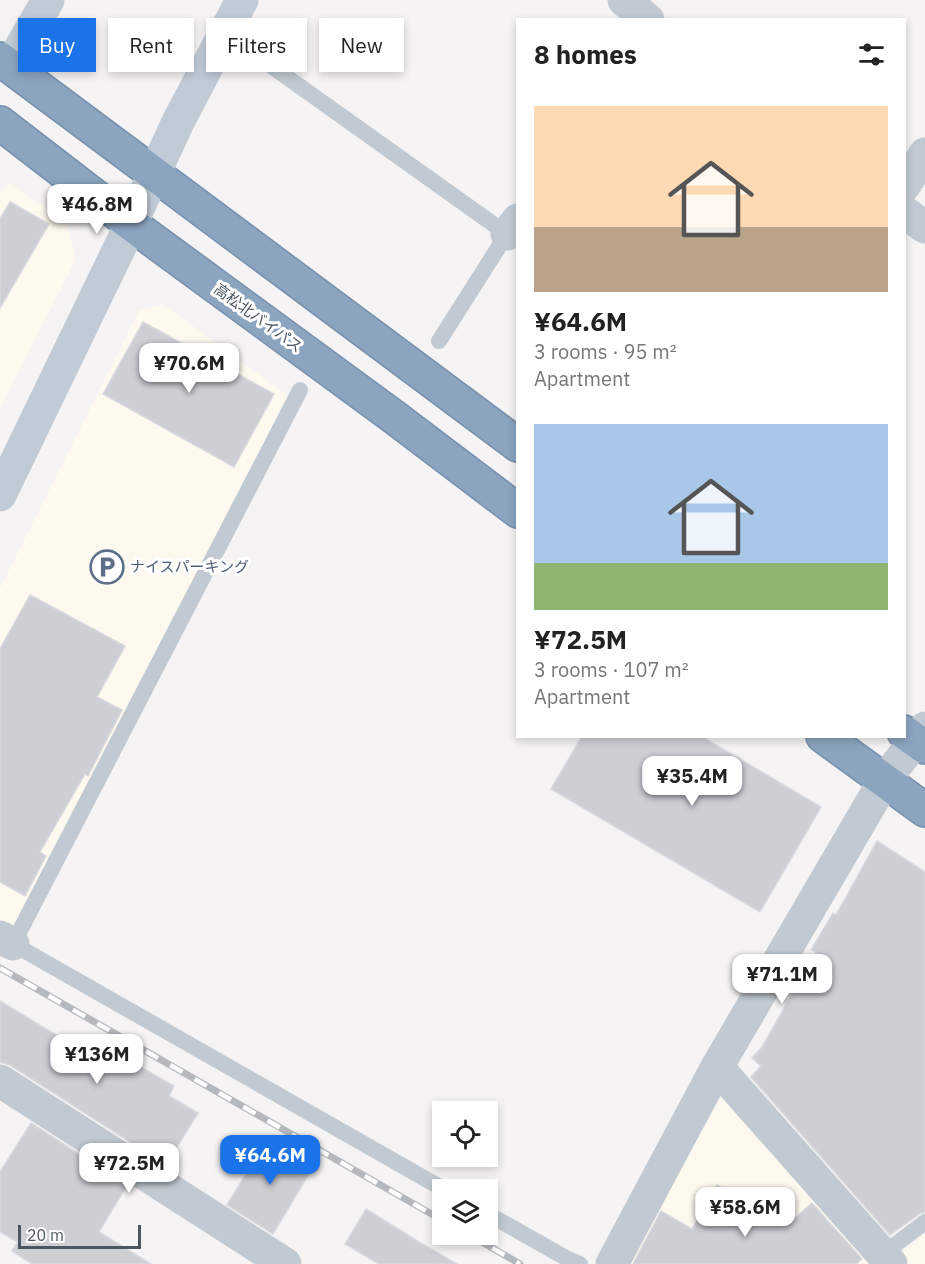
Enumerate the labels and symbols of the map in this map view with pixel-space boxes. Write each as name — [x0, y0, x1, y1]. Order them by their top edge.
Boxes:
pin: ¥46.8M — [48, 184, 146, 235]
street label: 高松北バイパス — [210, 279, 306, 356]
pin: ¥70.6M — [140, 343, 238, 394]
parking icon: ナイスパーキング — [89, 549, 125, 585]
place label: ナイスパーキング — [130, 557, 249, 576]
pin: ¥35.4M — [643, 756, 741, 807]
pin: ¥71.1M — [733, 954, 831, 1005]
pin: ¥136M — [55, 1034, 139, 1085]
pin: ¥64.6M — [221, 1135, 319, 1186]
pin: ¥72.5M — [80, 1143, 178, 1194]
pin: ¥58.6M — [696, 1187, 794, 1238]
scale bar — [18, 1222, 141, 1250]

